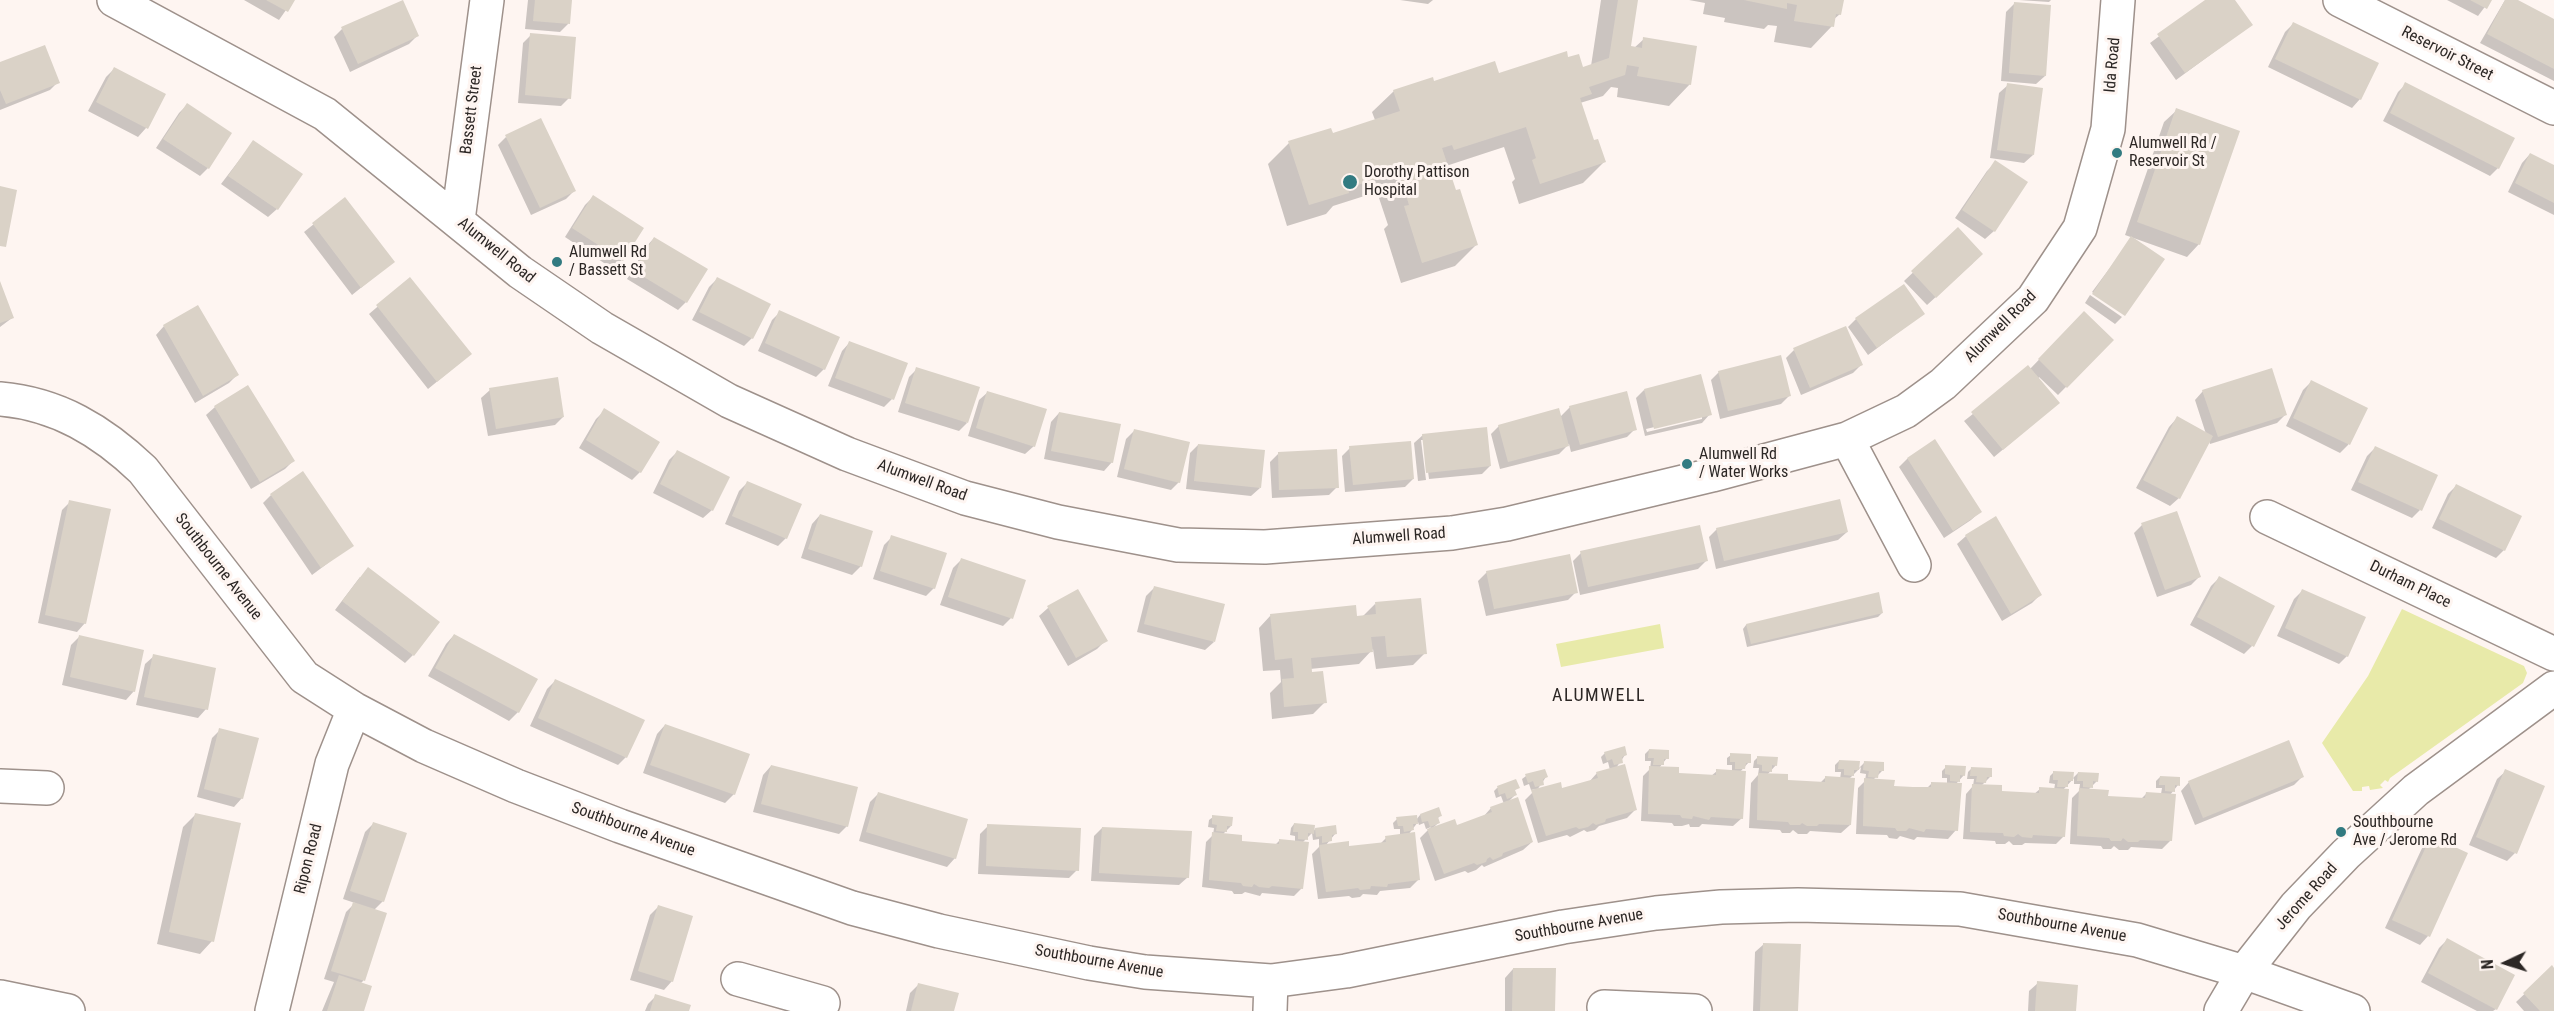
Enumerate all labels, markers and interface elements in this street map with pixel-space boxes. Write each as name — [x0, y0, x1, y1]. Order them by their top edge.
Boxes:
street label: Reservoir Street — [2398, 23, 2496, 85]
street label: Ida Road — [2101, 37, 2125, 93]
street label: Bassett Street — [457, 65, 487, 155]
place label: Alumwell Rd / Reservoir St — [2129, 134, 2217, 172]
marker: Alumwell Rd / Reservoir St — [2110, 146, 2124, 160]
place label: Dorothy Pattison Hospital — [1364, 163, 1469, 201]
marker: Dorothy Pattison Hospital — [1341, 173, 1359, 191]
street label: Alumwell Road — [454, 214, 538, 288]
place label: Alumwell Rd / Bassett St — [569, 243, 647, 281]
marker: Alumwell Rd / Bassett St — [550, 255, 564, 269]
street label: Alumwell Road — [1961, 287, 2041, 367]
place label: Alumwell Rd / Water Works — [1699, 445, 1788, 483]
street label: Alumwell Road — [875, 456, 969, 506]
marker: Alumwell Rd / Water Works — [1680, 457, 1694, 471]
street label: Southbourne Avenue — [170, 510, 266, 624]
street label: Alumwell Road — [1352, 524, 1446, 550]
street label: Durham Place — [2366, 557, 2454, 613]
district label: ALUMWELL — [1552, 685, 1646, 707]
street label: Southbourne Avenue — [569, 799, 697, 861]
place label: Southbourne Ave / Jerome Rd — [2353, 813, 2457, 851]
street label: Ripon Road — [291, 822, 327, 896]
marker: Southbourne Ave / Jerome Rd — [2334, 825, 2348, 839]
street label: Jerome Road — [2272, 860, 2342, 934]
street label: Southbourne Avenue — [1513, 905, 1645, 947]
street label: Southbourne Avenue — [1996, 905, 2128, 947]
north arrow — [2476, 933, 2536, 993]
street label: Southbourne Avenue — [1033, 941, 1165, 983]
text: N — [2478, 959, 2497, 970]

